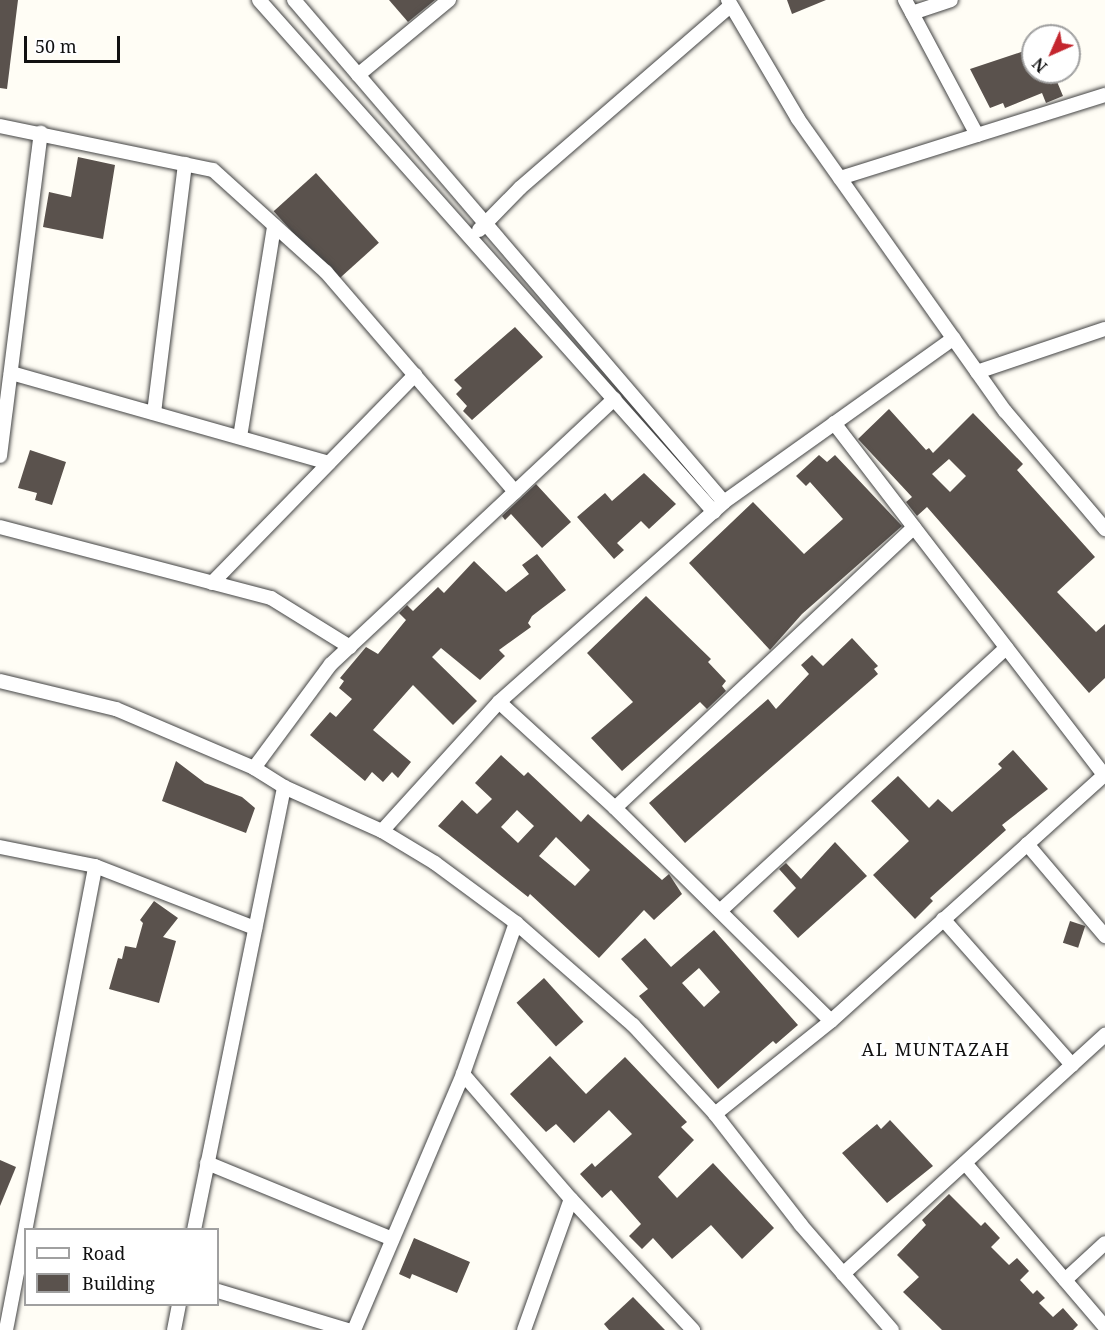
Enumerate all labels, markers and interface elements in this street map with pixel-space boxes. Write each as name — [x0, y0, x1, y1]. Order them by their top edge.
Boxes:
scale bar — [27, 24, 123, 62]
north arrow — [1021, 24, 1081, 84]
text: 50 m — [35, 34, 77, 58]
text: N — [1027, 53, 1052, 78]
district label: AL MUNTAZAH — [862, 1038, 1010, 1060]
legend — [24, 1228, 219, 1306]
text: Road — [82, 1241, 125, 1265]
text: Building — [82, 1271, 155, 1295]

